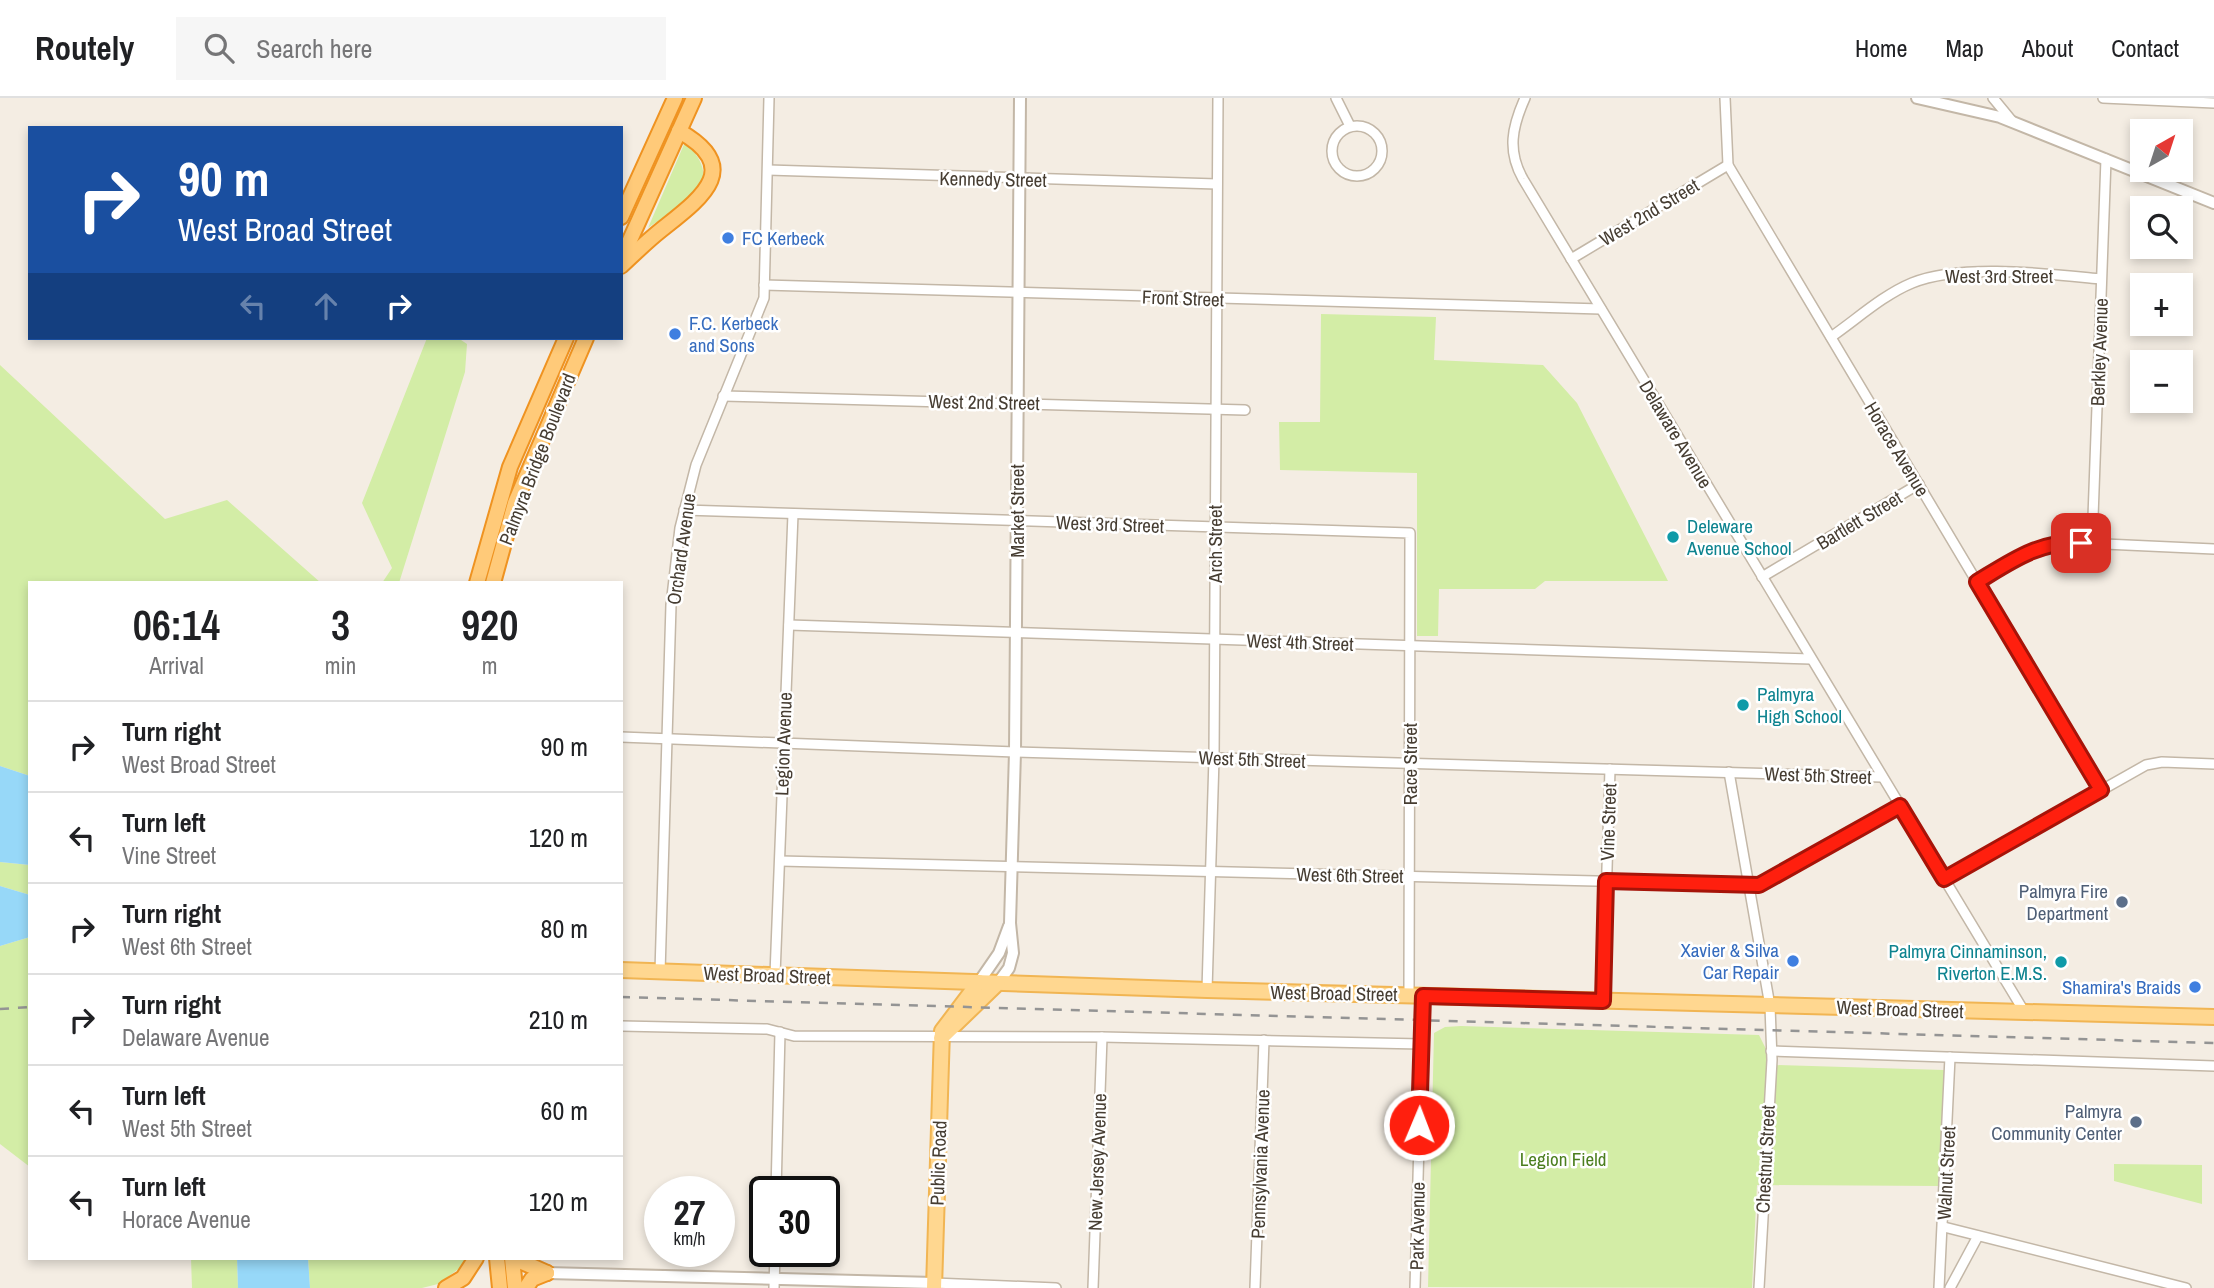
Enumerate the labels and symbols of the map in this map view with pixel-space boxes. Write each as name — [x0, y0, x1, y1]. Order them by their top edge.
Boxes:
north arrow — [2130, 119, 2193, 182]
street label: Kennedy Street — [939, 165, 1048, 193]
street label: West 2nd Street — [1595, 172, 1704, 252]
place label: FC Kerbeck — [742, 225, 824, 251]
marker: FC Kerbeck — [720, 230, 736, 246]
street label: West 3rd Street — [1945, 263, 2054, 289]
street label: Front Street — [1141, 284, 1225, 312]
street label: Berkley Avenue — [2084, 298, 2114, 406]
place label: F.C. Kerbeck and Sons — [689, 310, 778, 358]
marker: F.C. Kerbeck and Sons — [667, 326, 683, 342]
street label: Palmyra Bridge Boulevard — [492, 369, 582, 549]
street label: Delaware Avenue — [1633, 375, 1719, 493]
street label: West 2nd Street — [928, 388, 1041, 416]
street label: Horace Avenue — [1858, 397, 1936, 501]
street label: Market Street — [1004, 464, 1030, 558]
street label: Bartlett Street — [1811, 484, 1907, 556]
street label: Orchard Avenue — [660, 492, 702, 606]
street label: Arch Street — [1202, 504, 1228, 584]
street label: West 3rd Street — [1056, 509, 1165, 539]
place label: Deleware Avenue School — [1686, 513, 1792, 561]
pin — [2051, 513, 2111, 573]
marker: Deleware Avenue School — [1665, 529, 1681, 545]
street label: West 4th Street — [1246, 627, 1355, 657]
place label: Palmyra High School — [1757, 681, 1842, 729]
street label: Legion Avenue — [768, 692, 798, 796]
marker: Palmyra High School — [1735, 697, 1751, 713]
street label: Race Street — [1397, 722, 1423, 805]
street label: West 5th Street — [1198, 744, 1307, 774]
street label: West 5th Street — [1764, 760, 1873, 790]
street label: Vine Street — [1594, 782, 1622, 861]
street label: West 6th Street — [1296, 861, 1404, 889]
place label: Palmyra Fire Department — [2019, 878, 2109, 926]
marker: Palmyra Fire Department — [2114, 894, 2130, 910]
place label: Xavier & Silva Car Repair — [1680, 937, 1780, 985]
place label: Palmyra Cinnaminson, Riverton E.M.S. — [1889, 938, 2047, 986]
marker: Xavier & Silva Car Repair — [1785, 953, 1801, 969]
marker: Palmyra Cinnaminson, Riverton E.M.S. — [2053, 954, 2069, 970]
street label: West Broad Street — [703, 960, 832, 990]
place label: Shamira's Braids — [2062, 974, 2181, 1000]
street label: West Broad Street — [1270, 979, 1398, 1007]
marker: Shamira's Braids — [2187, 979, 2203, 995]
street label: West Broad Street — [1836, 994, 1965, 1024]
position arrow — [1382, 1088, 1456, 1162]
street label: Pennsylvania Avenue — [1244, 1089, 1276, 1239]
street label: New Jersey Avenue — [1082, 1093, 1112, 1231]
place label: Palmyra Community Center — [1991, 1098, 2123, 1146]
street label: Chestnut Street — [1749, 1104, 1781, 1214]
marker: Palmyra Community Center — [2128, 1114, 2144, 1130]
street label: Public Road — [924, 1120, 952, 1206]
street label: Walnut Street — [1931, 1125, 1961, 1221]
park label: Legion Field — [1520, 1146, 1606, 1172]
speed limit sign: 30 — [749, 1176, 840, 1267]
street label: Park Avenue — [1403, 1182, 1431, 1270]

